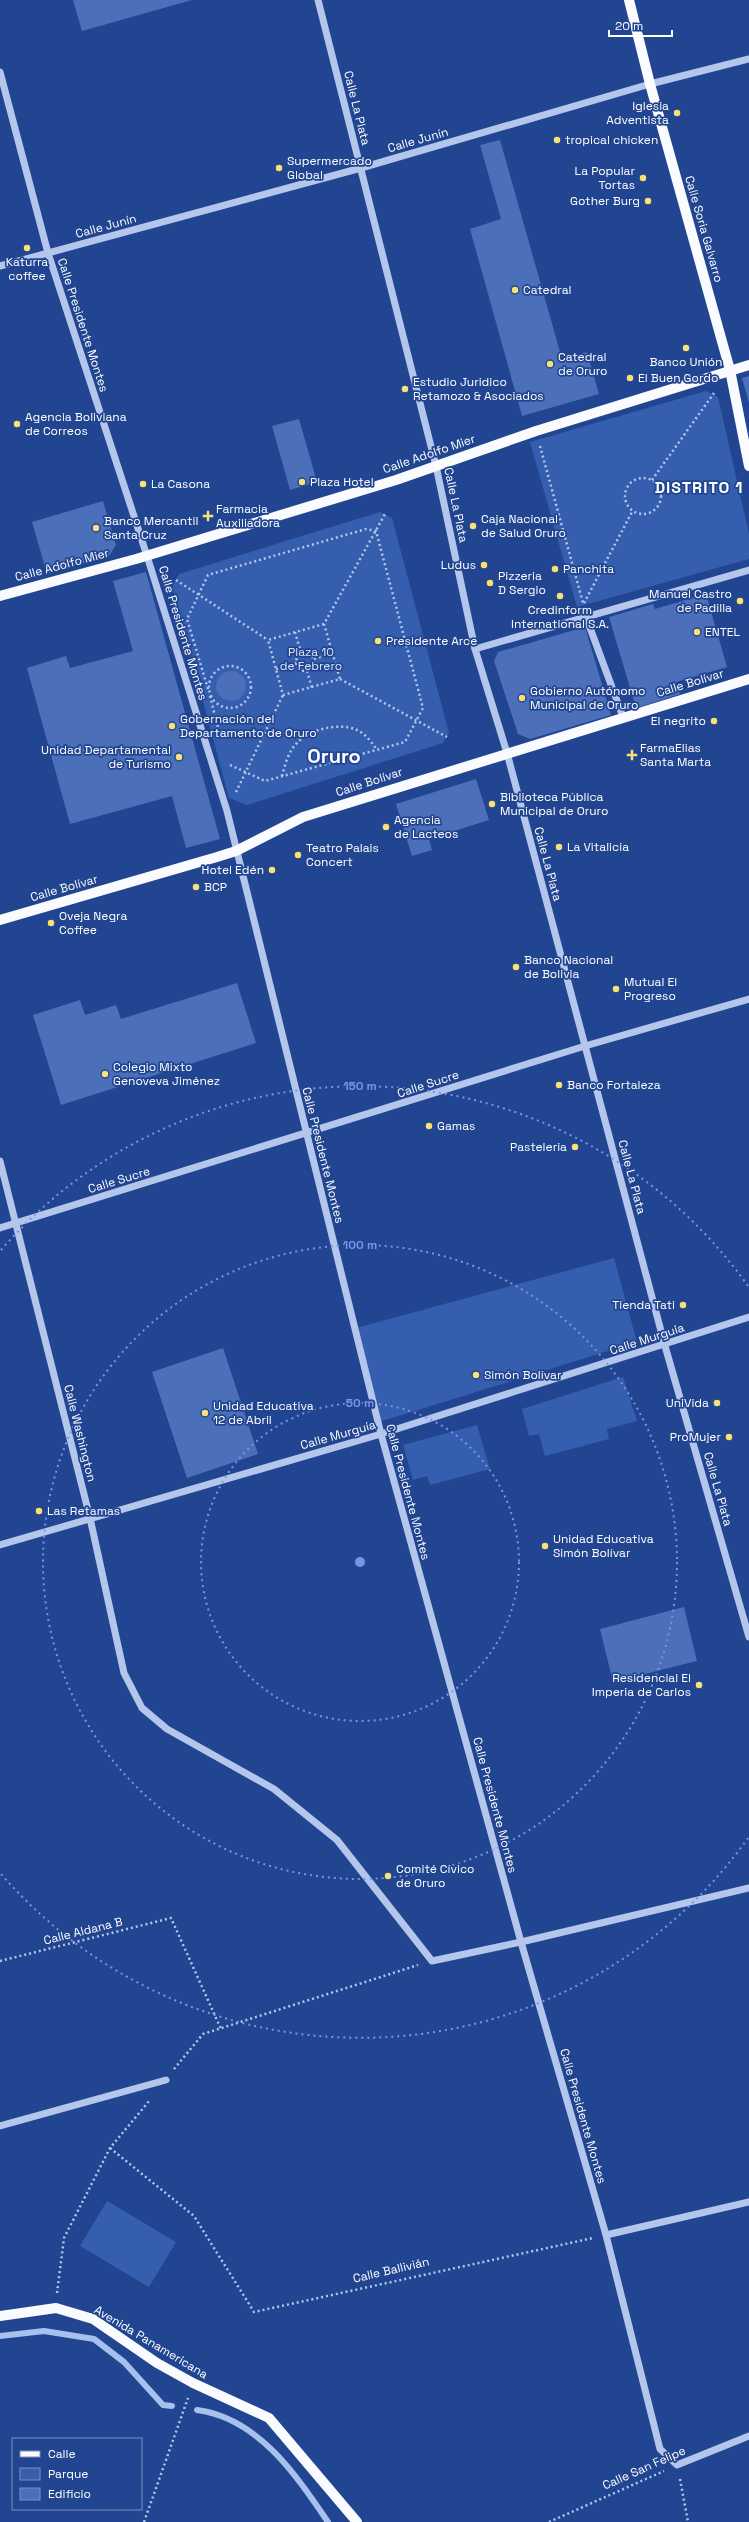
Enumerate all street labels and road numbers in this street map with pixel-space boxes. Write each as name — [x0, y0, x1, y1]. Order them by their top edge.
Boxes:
street label: Calle La Plata — [340, 69, 374, 147]
street label: Calle Junín — [386, 124, 450, 156]
street label: Calle Soria Galvarro — [681, 174, 727, 284]
street label: Calle Junín — [74, 210, 138, 242]
street label: Calle Presidente Montes — [54, 256, 112, 394]
street label: Calle Adolfo Mier — [381, 431, 478, 477]
street label: Calle La Plata — [440, 466, 472, 544]
street label: Calle Adolfo Mier — [13, 545, 111, 585]
street label: Calle Presidente Montes — [155, 564, 211, 702]
street label: Calle Bolívar — [654, 665, 726, 701]
street label: Calle Bolívar — [333, 763, 405, 800]
street label: Calle La Plata — [530, 825, 566, 903]
street label: Calle Bolívar — [28, 871, 100, 905]
street label: Calle Sucre — [395, 1067, 461, 1101]
street label: Calle Presidente Montes — [298, 1085, 348, 1225]
street label: Calle La Plata — [614, 1138, 650, 1216]
street label: Calle Sucre — [86, 1163, 152, 1197]
street label: Calle Murguía — [608, 1319, 686, 1359]
street label: Calle Washington — [60, 1383, 100, 1483]
street label: Calle Murguía — [299, 1417, 378, 1453]
street label: Calle Presidente Montes — [382, 1422, 434, 1562]
street label: Calle La Plata — [700, 1450, 736, 1528]
street label: Calle Presidente Montes — [469, 1735, 521, 1875]
street label: Calle Aldana B — [42, 1913, 124, 1949]
street label: Calle Presidente Montes — [556, 2047, 610, 2185]
street label: Calle Ballivián — [351, 2253, 431, 2287]
street label: Avenida Panamericana — [91, 2302, 211, 2382]
street label: Calle San Felipe — [600, 2442, 688, 2494]

